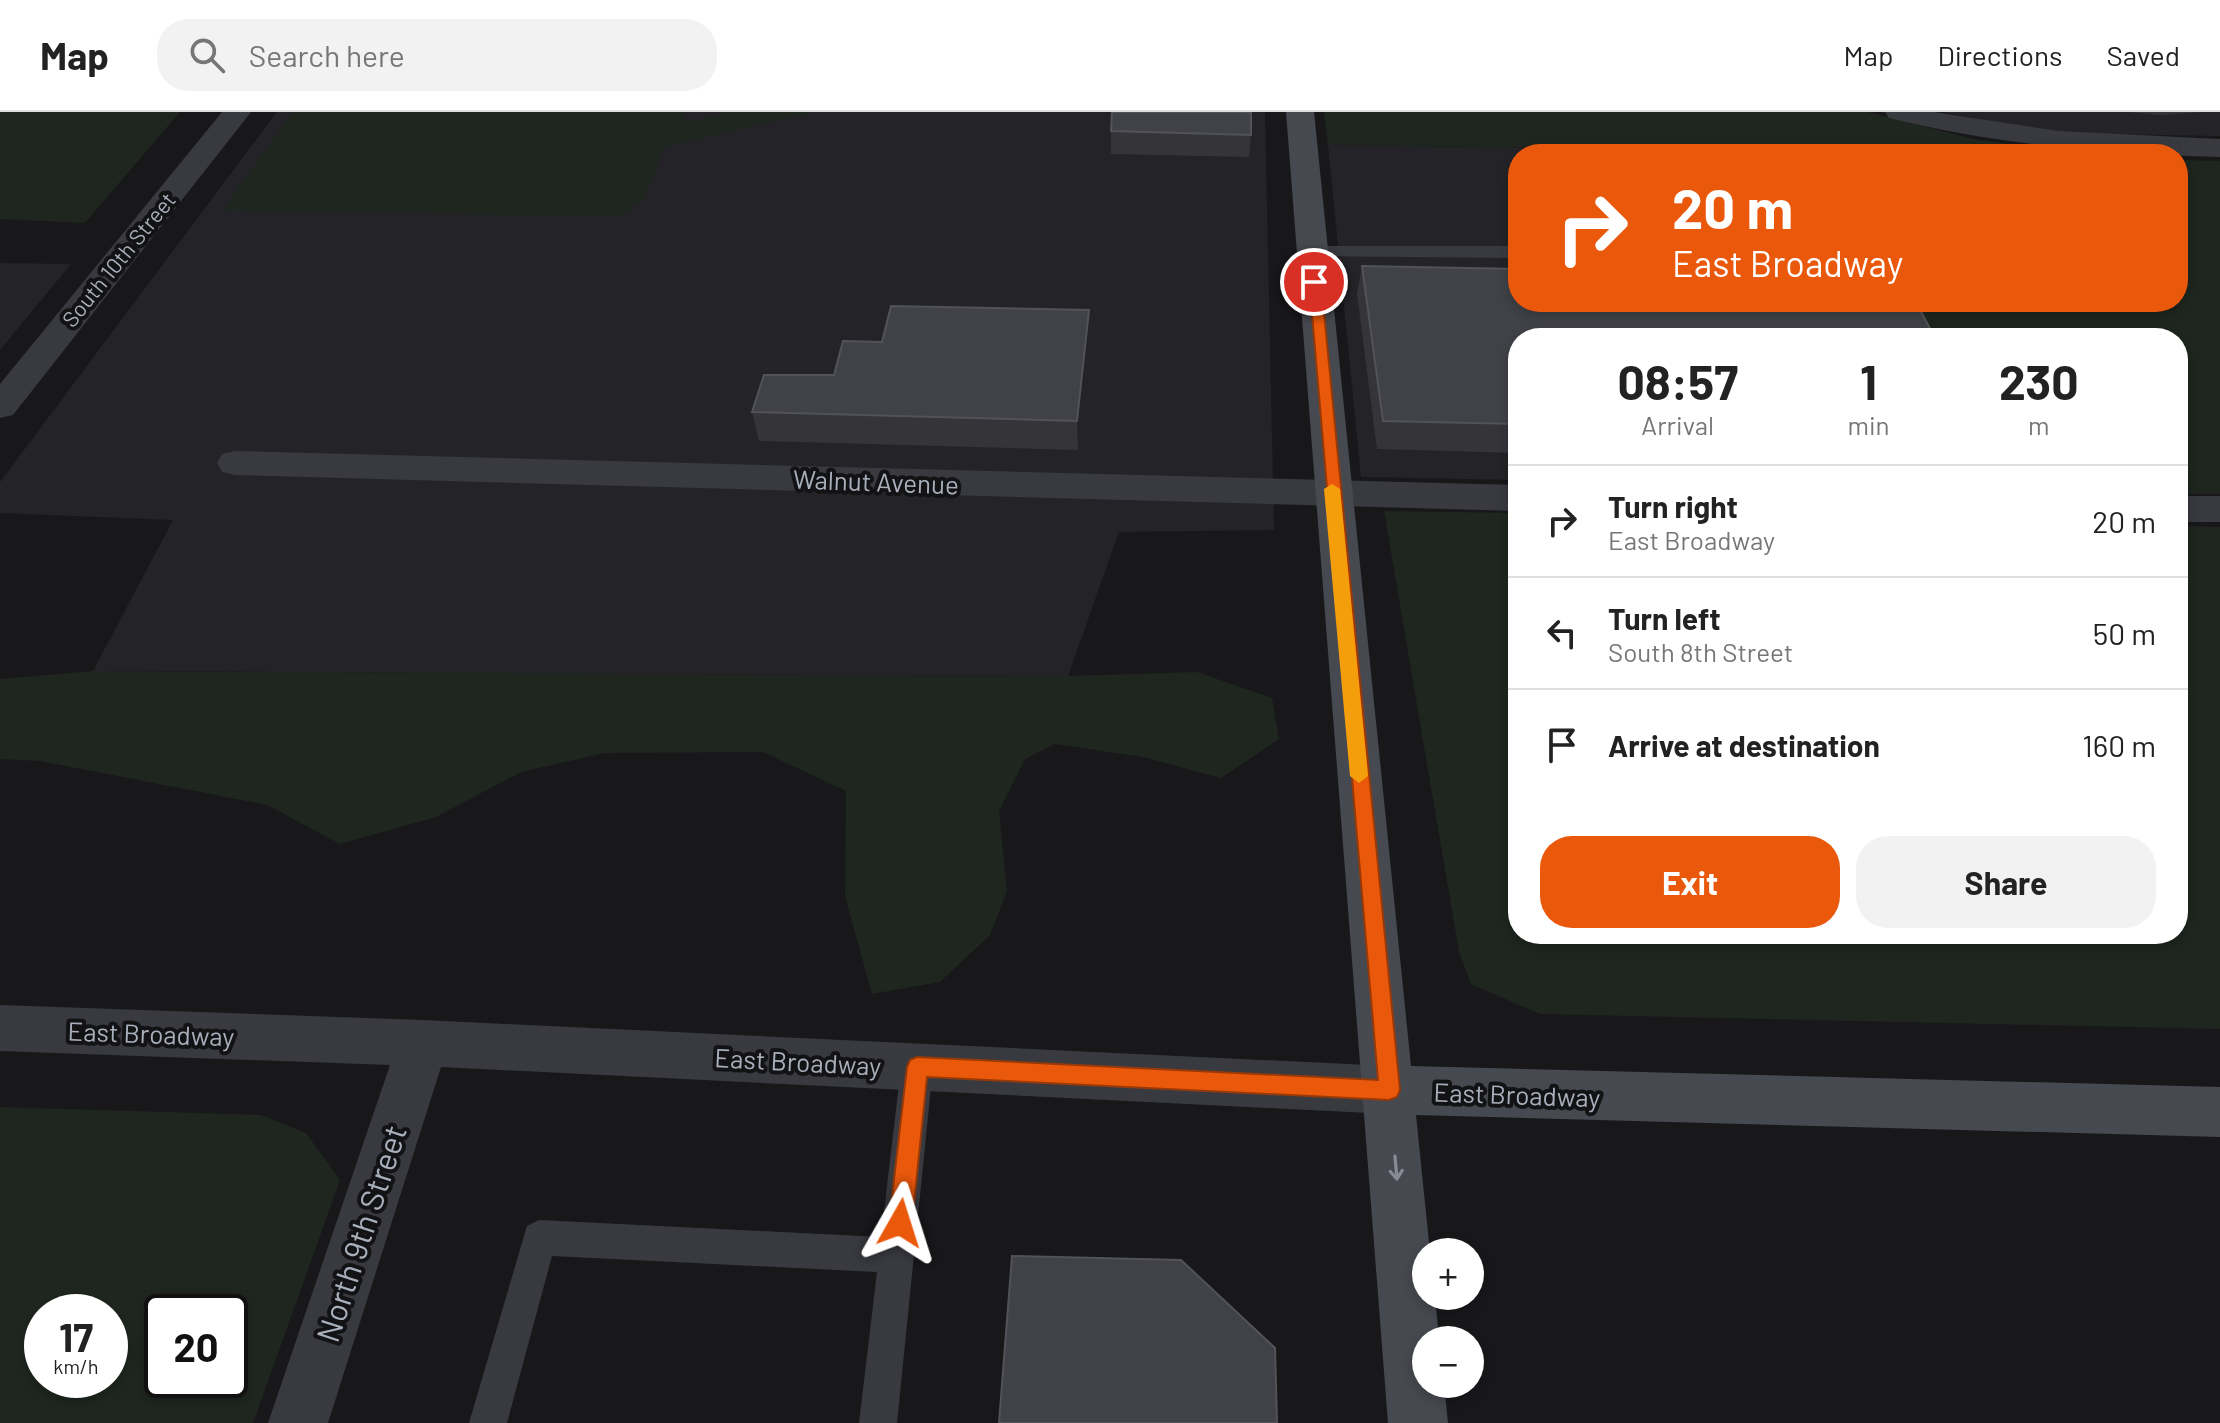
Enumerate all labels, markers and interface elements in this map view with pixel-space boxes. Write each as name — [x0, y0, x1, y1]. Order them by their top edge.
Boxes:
search box — [157, 19, 717, 91]
text: Map — [40, 32, 109, 78]
icon: search — [185, 33, 229, 77]
text: Search here — [249, 37, 405, 73]
text: Map — [1844, 38, 1893, 72]
text: Directions — [1937, 38, 2063, 72]
text: Saved — [2107, 38, 2180, 72]
text: 20 m — [1672, 173, 1793, 240]
icon: right — [1540, 176, 1644, 280]
street label: South 10th Street — [56, 187, 180, 331]
text: East Broadway — [1672, 241, 1903, 284]
pin — [1280, 248, 1348, 316]
icon: arrive — [1292, 260, 1336, 304]
text: 08:57 — [1617, 352, 1738, 410]
text: 1 — [1860, 352, 1877, 410]
text: 230 — [1999, 352, 2079, 410]
text: Arrival — [1641, 409, 1714, 440]
text: min — [1847, 409, 1890, 440]
text: m — [2028, 409, 2050, 440]
street label: Walnut Avenue — [792, 463, 960, 499]
text: Turn right — [1608, 488, 1738, 524]
icon: right — [1540, 499, 1584, 543]
text: 20 m — [2092, 503, 2156, 539]
text: East Broadway — [1608, 524, 1775, 555]
text: Turn left — [1608, 600, 1721, 636]
icon: left — [1540, 611, 1584, 655]
text: 50 m — [2093, 615, 2156, 651]
text: South 8th Street — [1608, 636, 1793, 667]
icon: arrive — [1540, 723, 1584, 767]
text: Arrive at destination — [1608, 727, 1880, 763]
text: 160 m — [2082, 727, 2156, 763]
button: Exit — [1540, 836, 1840, 928]
button: Share — [1856, 836, 2156, 928]
street label: East Broadway — [67, 1015, 235, 1051]
street label: East Broadway — [714, 1041, 882, 1081]
street label: East Broadway — [1433, 1076, 1601, 1112]
street label: North 9th Street — [307, 1120, 413, 1346]
one-way arrow — [1389, 1154, 1404, 1181]
position arrow — [858, 1181, 942, 1265]
map controls — [1412, 1238, 1484, 1398]
button: + — [1412, 1238, 1484, 1310]
speed limit sign: 20 — [144, 1294, 248, 1398]
text: 17 — [59, 1312, 93, 1360]
button: − — [1412, 1326, 1484, 1398]
text: km/h — [53, 1354, 99, 1378]

